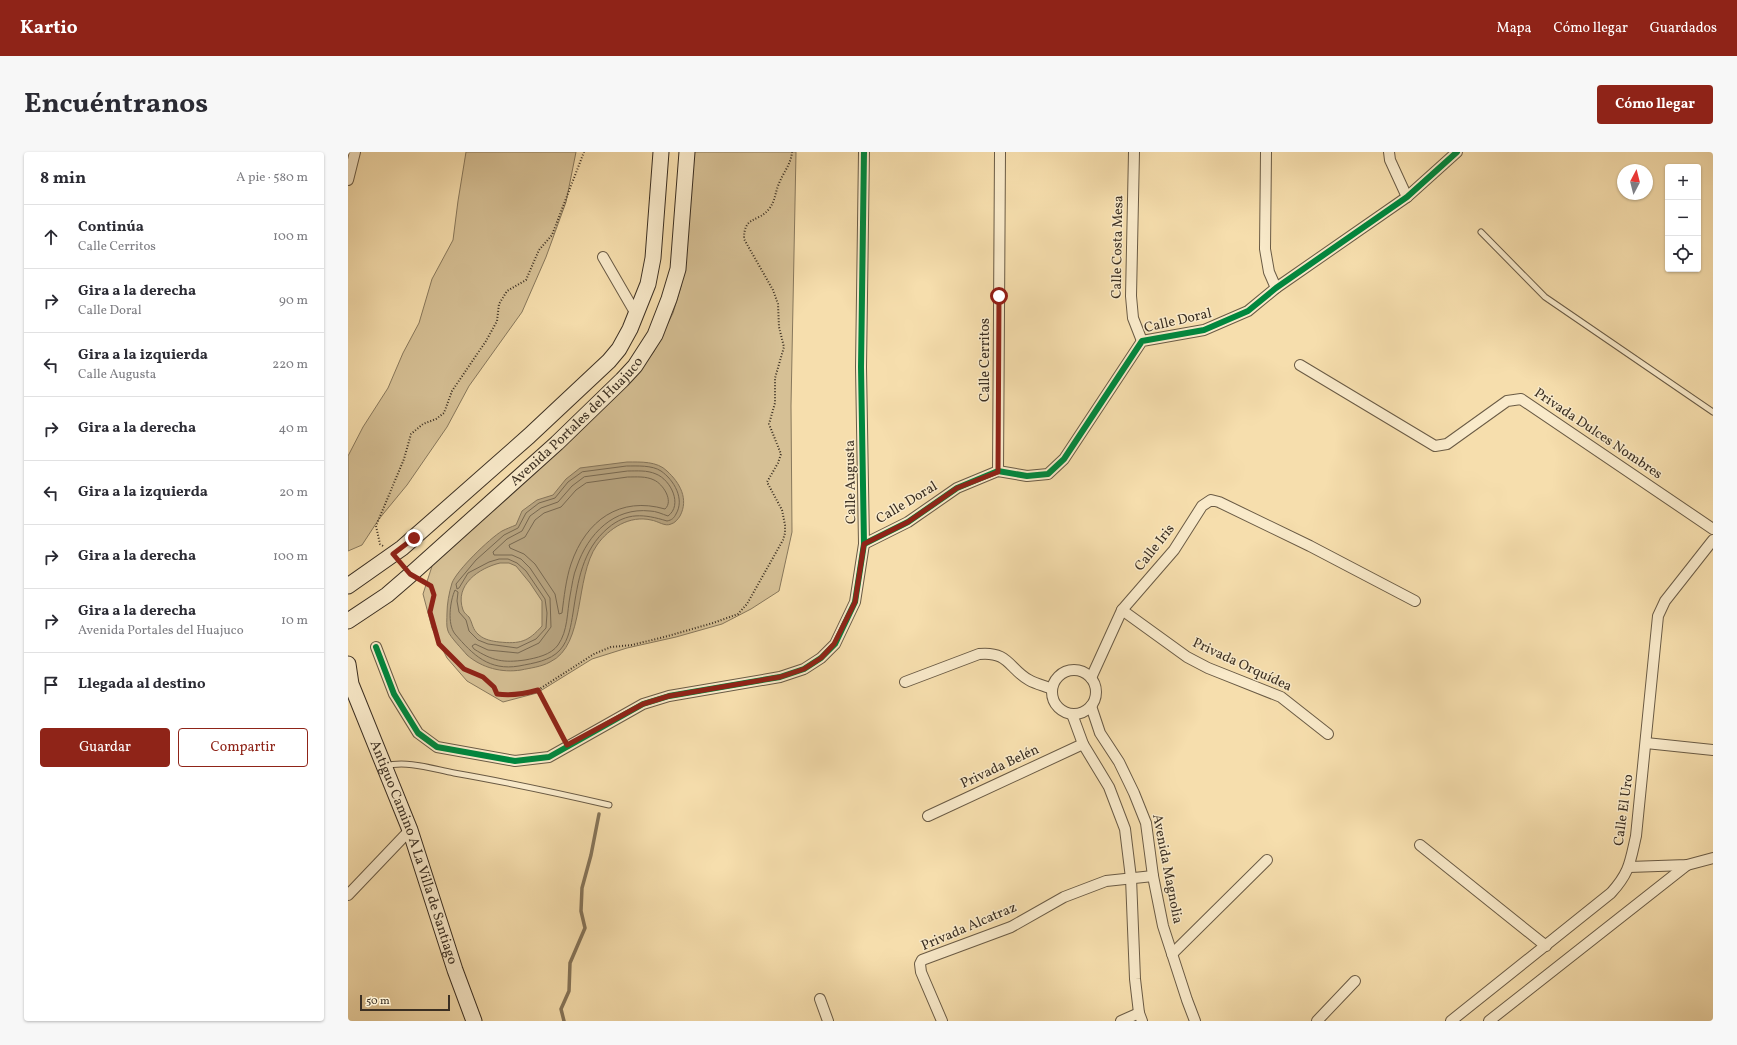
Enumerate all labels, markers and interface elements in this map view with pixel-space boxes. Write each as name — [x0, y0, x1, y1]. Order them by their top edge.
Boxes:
text: Kartio — [20, 15, 78, 41]
text: Mapa — [1497, 19, 1532, 38]
text: Cómo llegar — [1554, 19, 1628, 38]
text: Guardados — [1650, 19, 1717, 38]
text: Encuéntranos — [24, 85, 208, 124]
button: Cómo llegar — [1597, 85, 1713, 124]
north arrow — [1617, 164, 1653, 200]
map controls — [1665, 164, 1701, 272]
button: + — [1665, 164, 1701, 200]
text: 8 min — [40, 167, 86, 190]
text: A pie · 580 m — [236, 169, 308, 187]
street label: Calle Costa Mesa — [1108, 195, 1128, 299]
button: − — [1665, 200, 1701, 236]
text: Continúa — [78, 217, 144, 238]
icon: ahead — [40, 226, 62, 248]
text: 100 m — [273, 228, 308, 246]
button: locate — [1665, 236, 1701, 272]
text: Calle Cerritos — [78, 238, 156, 256]
text: Gira a la derecha — [78, 281, 196, 302]
route start — [990, 287, 1008, 305]
icon: right — [40, 290, 62, 312]
text: 90 m — [279, 292, 308, 310]
text: Calle Doral — [78, 302, 142, 320]
street label: Calle Doral — [1142, 304, 1214, 338]
street label: Calle Cerritos — [976, 318, 995, 402]
text: Gira a la izquierda — [78, 345, 208, 366]
icon: left — [40, 354, 62, 376]
street label: Avenida Portales del Huajuco — [506, 354, 648, 490]
text: 220 m — [272, 356, 308, 374]
text: Calle Augusta — [78, 366, 156, 384]
street label: Privada Dulces Nombres — [1530, 384, 1666, 484]
icon: right — [40, 418, 62, 440]
text: Gira a la derecha — [78, 418, 196, 439]
text: 40 m — [279, 420, 308, 438]
street label: Calle Augusta — [841, 440, 861, 524]
street label: Calle Doral — [873, 477, 941, 529]
icon: left — [40, 482, 62, 504]
text: Gira a la izquierda — [78, 482, 208, 503]
text: 20 m — [279, 484, 308, 502]
street label: Calle Iris — [1131, 520, 1179, 576]
route end — [405, 529, 423, 547]
icon: right — [40, 546, 62, 568]
text: Gira a la derecha — [78, 546, 196, 567]
text: 100 m — [273, 548, 308, 566]
text: Gira a la derecha — [78, 601, 196, 622]
icon: right — [40, 610, 62, 632]
text: 10 m — [281, 612, 308, 630]
text: Avenida Portales del Huajuco — [78, 622, 244, 640]
street label: Privada Orquídea — [1189, 634, 1295, 696]
icon: arrive — [40, 674, 62, 696]
text: Llegada al destino — [78, 674, 206, 695]
button: Guardar — [40, 728, 170, 767]
button: Compartir — [178, 728, 308, 767]
street label: Antiguo Camino A La Villa de Santiago — [365, 738, 462, 967]
street label: Privada Belén — [958, 740, 1042, 794]
street label: Calle El Uro — [1610, 773, 1638, 847]
street label: Avenida Magnolia — [1147, 813, 1187, 925]
street label: Privada Alcatraz — [918, 898, 1020, 956]
scale bar — [360, 993, 450, 1012]
text: 50 m — [366, 994, 390, 1009]

